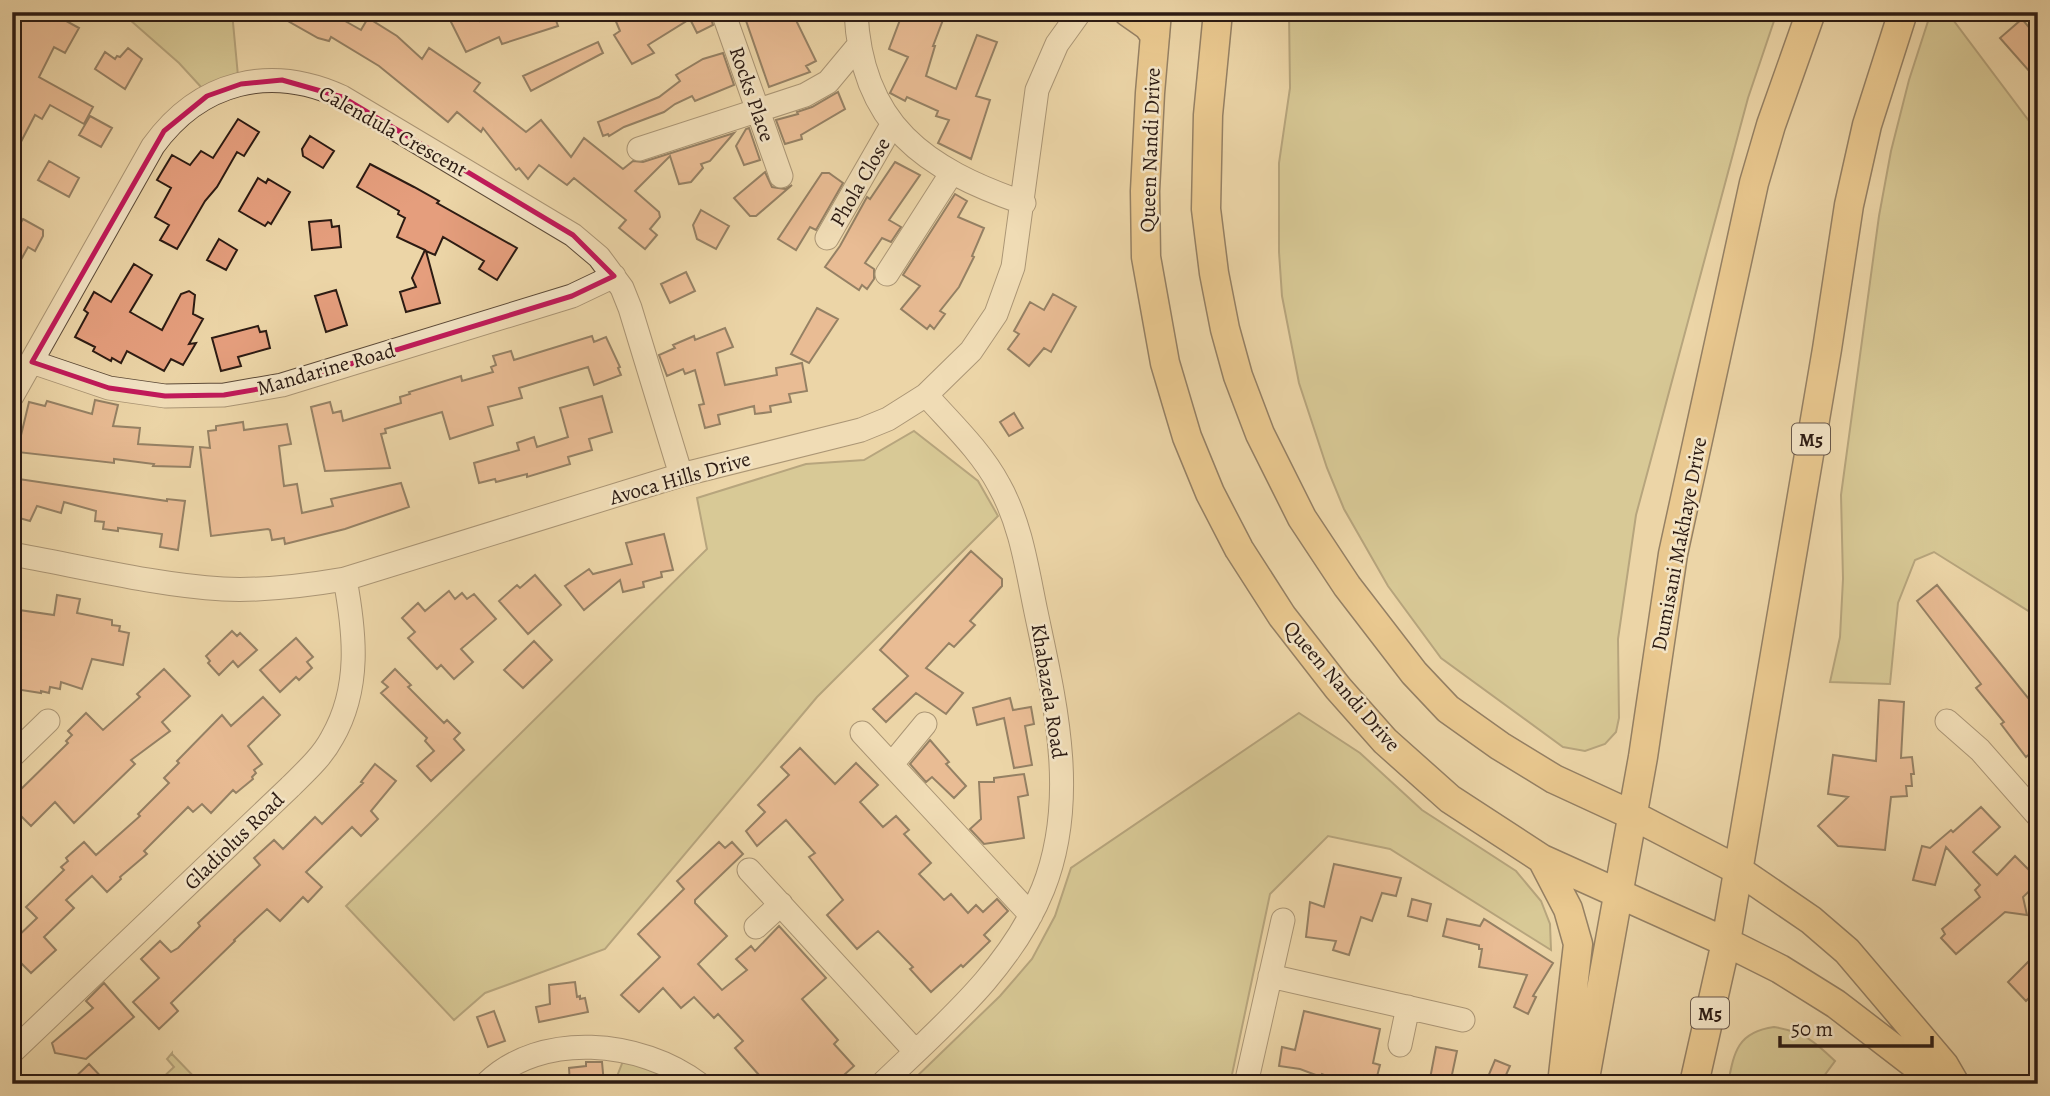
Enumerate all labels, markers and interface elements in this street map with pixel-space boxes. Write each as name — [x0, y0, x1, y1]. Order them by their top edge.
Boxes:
street label: Rocks Place — [723, 43, 781, 145]
street label: Queen Nandi Drive — [1133, 67, 1167, 233]
street label: Calendula Crescent — [314, 79, 472, 183]
street label: Phola Close — [823, 132, 897, 232]
street label: Mandarine Road — [254, 336, 399, 402]
road number: M5 — [1792, 424, 1830, 454]
street label: Dumisani Makhaye Drive — [1645, 435, 1713, 653]
street label: Avoca Hills Drive — [605, 444, 754, 512]
street label: Queen Nandi Drive — [1277, 615, 1407, 757]
street label: Khabazela Road — [1024, 621, 1074, 761]
street label: Gladiolus Road — [178, 786, 291, 896]
road number: M5 — [1691, 998, 1729, 1028]
scale bar — [1780, 1005, 1933, 1049]
text: 50 m — [1791, 1015, 1833, 1043]

